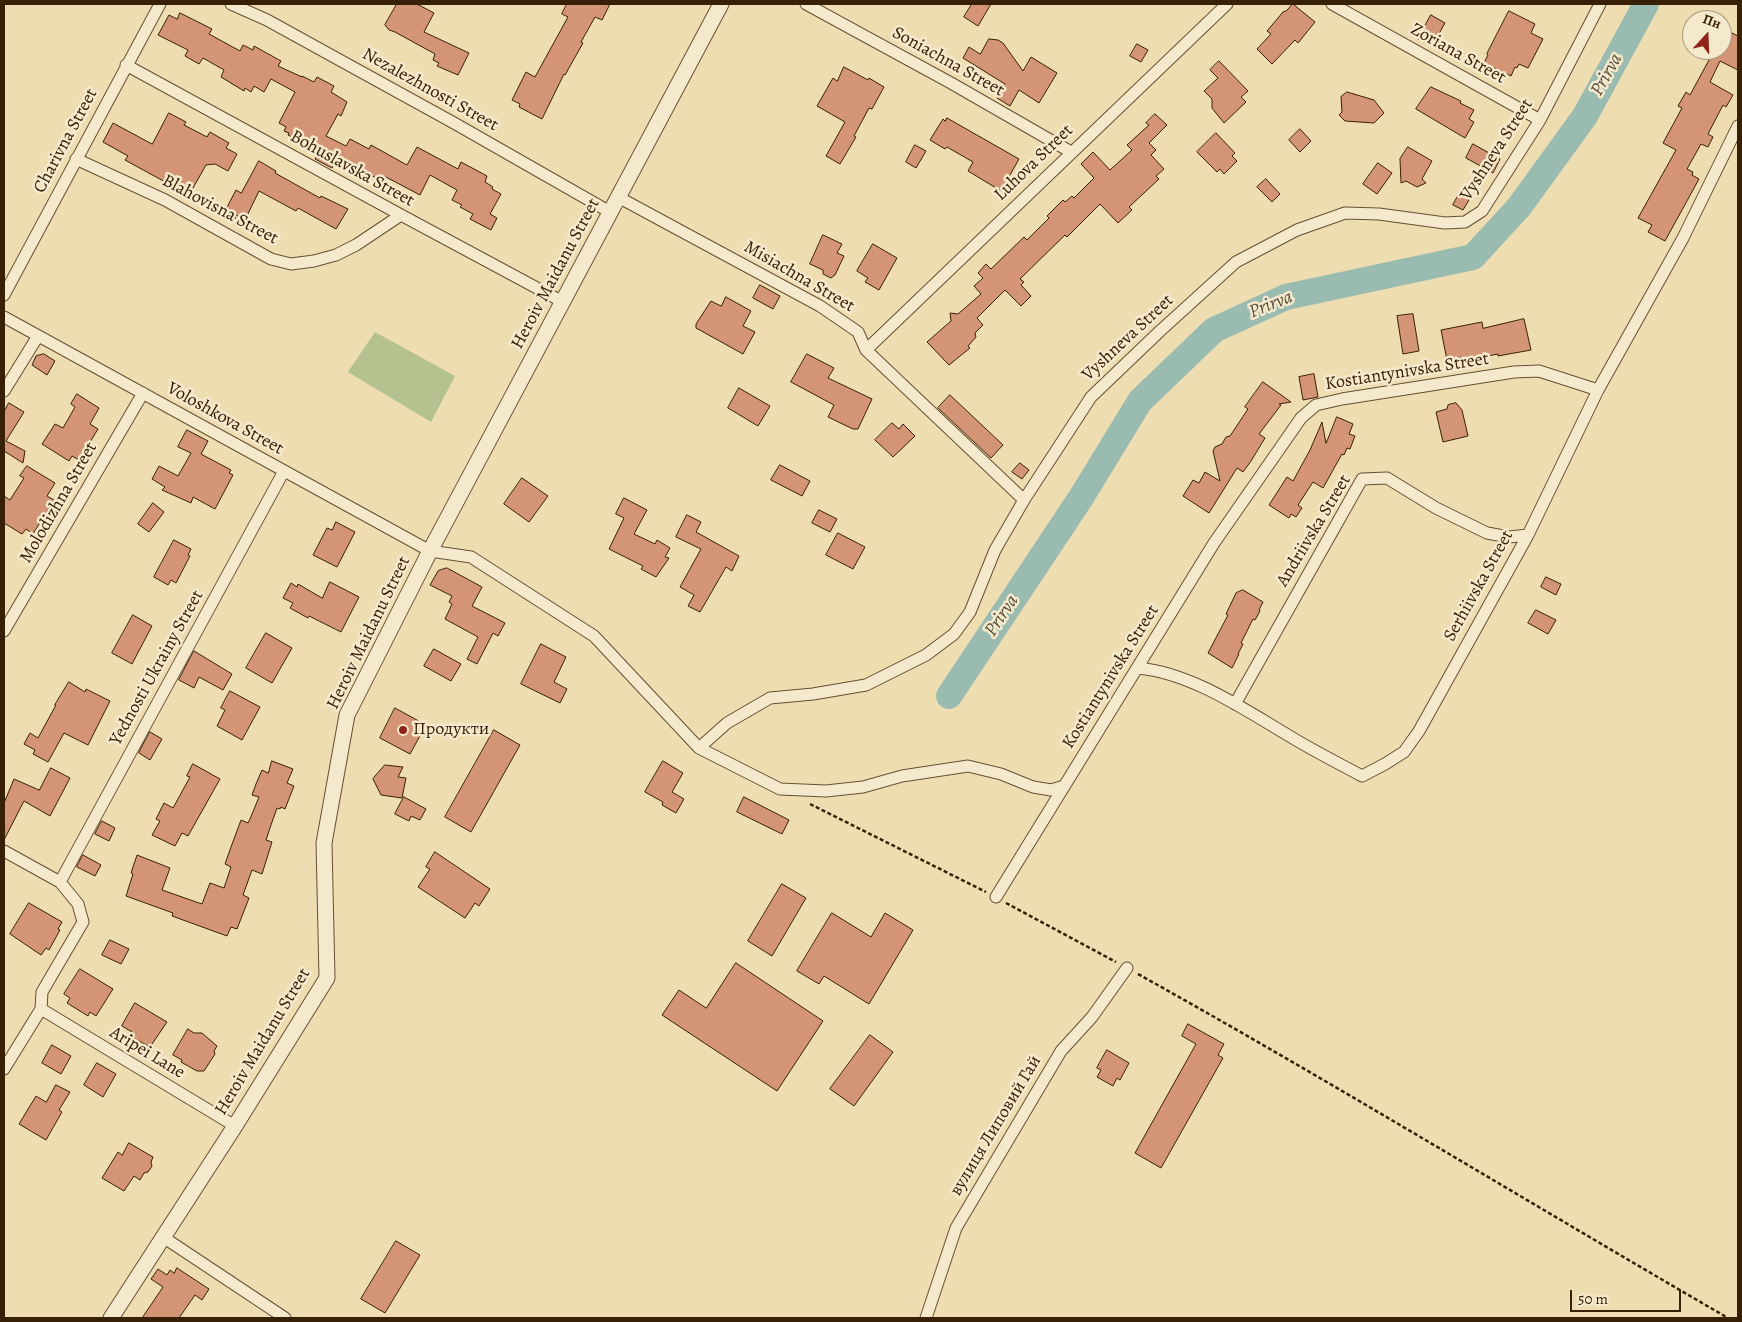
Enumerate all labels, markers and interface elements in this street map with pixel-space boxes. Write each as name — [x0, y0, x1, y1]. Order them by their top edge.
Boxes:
text: Пн — [1700, 9, 1724, 33]
north arrow — [1682, 10, 1732, 60]
street label: Zoriana Street — [1407, 19, 1509, 89]
street label: Soniachna Street — [888, 22, 1008, 102]
street label: Nezalezhnosti Street — [358, 44, 502, 136]
water label: Prirva — [1586, 50, 1628, 100]
street label: Charivna Street — [29, 85, 103, 197]
street label: Vyshneva Street — [1456, 95, 1538, 205]
street label: Luhova Street — [990, 120, 1078, 206]
street label: Bohuslavska Street — [286, 126, 418, 212]
street label: Blahovisna Street — [158, 170, 282, 250]
street label: Heroiv Maidanu Street — [507, 195, 605, 353]
street label: Misiachna Street — [740, 237, 858, 317]
water label: Prirva — [1246, 286, 1296, 324]
street label: Vyshneva Street — [1078, 290, 1178, 386]
street label: Kostiantynivska Street — [1324, 348, 1490, 396]
street label: Voloshkova Street — [163, 378, 287, 460]
street label: Molodizhna Street — [16, 439, 102, 567]
street label: Andriivska Street — [1272, 471, 1356, 591]
street label: Serhiivska Street — [1440, 527, 1518, 645]
street label: Heroiv Maidanu Street — [323, 553, 415, 713]
street label: Yednosti Ukrainy Street — [105, 587, 209, 749]
water label: Prirva — [980, 591, 1024, 641]
street label: Kostiantynivska Street — [1058, 601, 1164, 753]
place label: Продукти — [413, 719, 489, 741]
marker: Продукти — [397, 724, 409, 736]
street label: Heroiv Maidanu Street — [211, 965, 315, 1119]
street label: Aripei Lane — [106, 1022, 188, 1084]
street label: вулиця Липовий Гай — [946, 1052, 1046, 1200]
scale bar — [1572, 1280, 1683, 1312]
text: 50 m — [1578, 1289, 1608, 1309]

